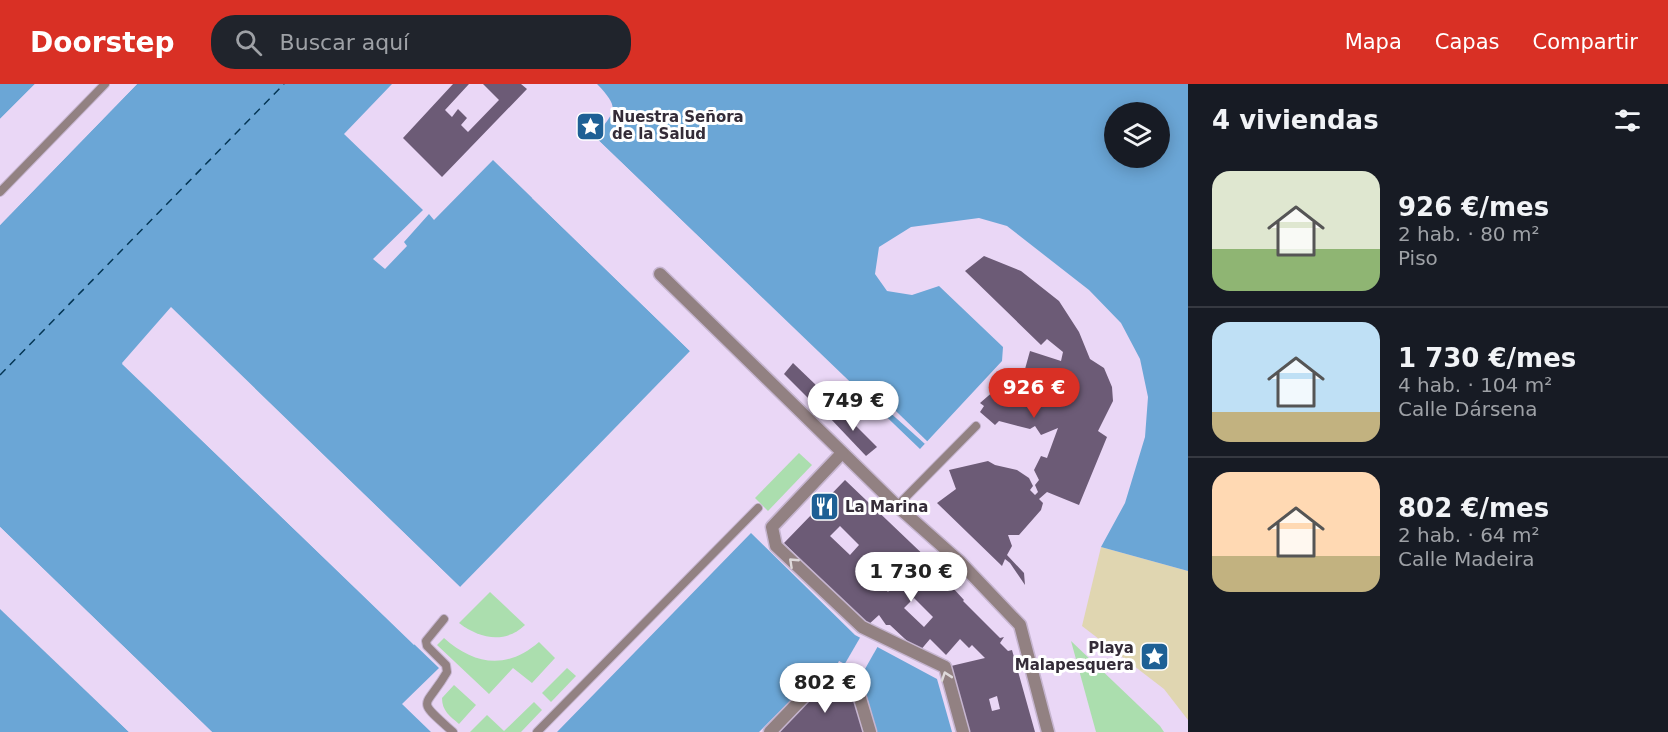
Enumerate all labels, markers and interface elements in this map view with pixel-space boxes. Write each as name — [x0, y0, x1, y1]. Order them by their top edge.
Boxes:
search box — [211, 15, 631, 69]
text: Doorstep — [30, 26, 175, 59]
icon: search — [232, 26, 265, 59]
text: Buscar aquí — [280, 30, 409, 55]
text: Mapa — [1345, 30, 1402, 54]
text: Capas — [1435, 30, 1499, 54]
text: Compartir — [1532, 30, 1638, 54]
map controls — [1104, 102, 1170, 168]
button: layers — [1104, 102, 1170, 168]
icon: filters — [1611, 104, 1644, 137]
text: 4 viviendas — [1212, 105, 1379, 135]
place label: Nuestra Señora de la Salud — [612, 108, 744, 143]
place icon: Nuestra Señora de la Salud — [575, 110, 607, 142]
text: 926 €/mes — [1398, 192, 1549, 222]
icon: home — [1260, 195, 1332, 267]
text: 2 hab. · 80 m² — [1398, 222, 1539, 246]
text: Piso — [1398, 246, 1438, 270]
text: 1 730 €/mes — [1398, 343, 1576, 373]
icon: home — [1260, 346, 1332, 418]
pin: 926 € — [992, 368, 1076, 419]
text: 4 hab. · 104 m² — [1398, 373, 1552, 397]
text: 926 € — [1003, 375, 1065, 399]
pin: 749 € — [811, 381, 895, 432]
text: 749 € — [822, 388, 884, 412]
text: Calle Dársena — [1398, 397, 1538, 421]
restaurant icon: La Marina — [808, 491, 840, 523]
text: 802 €/mes — [1398, 493, 1549, 523]
icon: home — [1260, 496, 1332, 568]
place label: La Marina — [845, 498, 928, 516]
text: 2 hab. · 64 m² — [1398, 523, 1539, 547]
text: Calle Madeira — [1398, 547, 1535, 571]
pin: 1 730 € — [856, 552, 966, 603]
one-way arrow — [790, 558, 800, 569]
text: 1 730 € — [869, 559, 953, 583]
place label: Playa Malapesquera — [1015, 639, 1134, 674]
place icon: Playa Malapesquera — [1139, 641, 1171, 673]
pin: 802 € — [783, 663, 867, 714]
text: 802 € — [794, 670, 856, 694]
one-way arrow — [941, 671, 954, 682]

